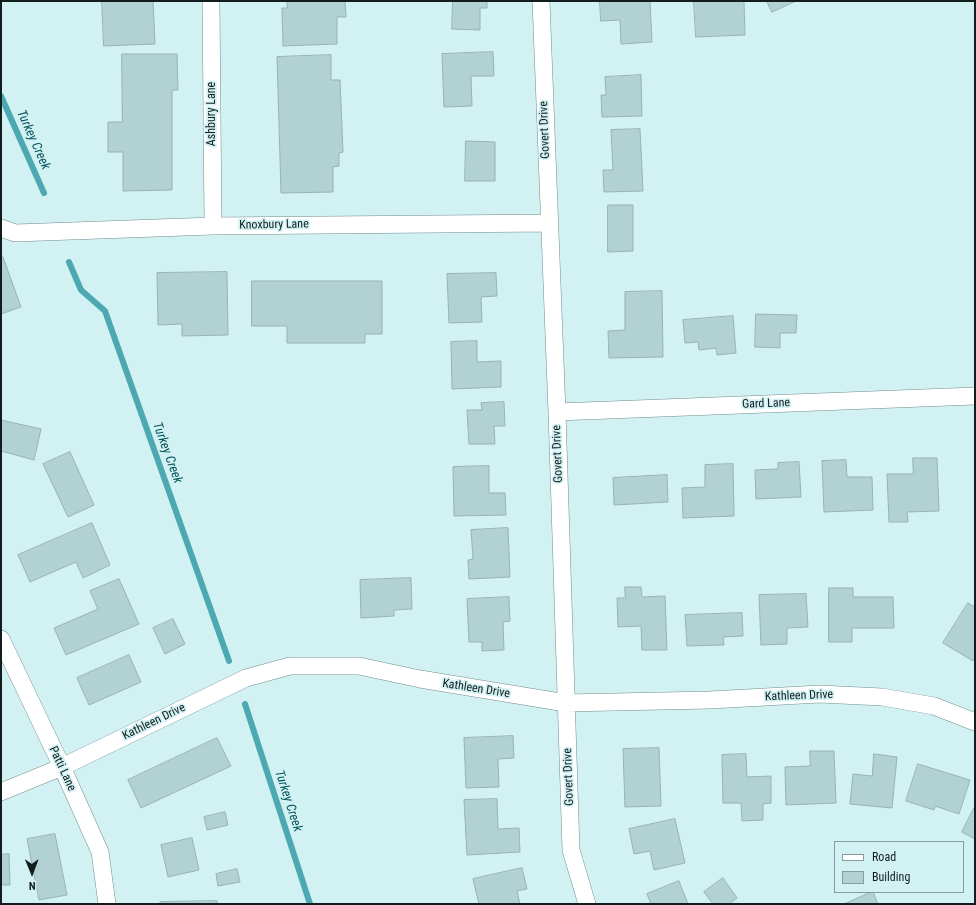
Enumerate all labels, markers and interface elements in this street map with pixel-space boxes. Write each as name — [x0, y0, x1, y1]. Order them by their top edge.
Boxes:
street label: Ashbury Lane — [205, 82, 219, 146]
street label: Govert Drive — [537, 101, 553, 159]
water label: Turkey Creek — [13, 108, 53, 172]
street label: Knoxbury Lane — [239, 217, 309, 233]
street label: Gard Lane — [742, 396, 790, 412]
water label: Turkey Creek — [149, 420, 185, 486]
street label: Govert Drive — [550, 425, 566, 483]
street label: Kathleen Drive — [441, 677, 511, 701]
street label: Kathleen Drive — [765, 688, 833, 704]
street label: Kathleen Drive — [120, 701, 188, 743]
street label: Patti Lane — [45, 744, 79, 794]
street label: Govert Drive — [561, 748, 577, 806]
water label: Turkey Creek — [271, 768, 305, 834]
legend — [834, 841, 964, 893]
text: Road — [872, 850, 896, 864]
north arrow — [12, 853, 52, 893]
text: Building — [872, 870, 910, 884]
text: N — [29, 879, 36, 892]

